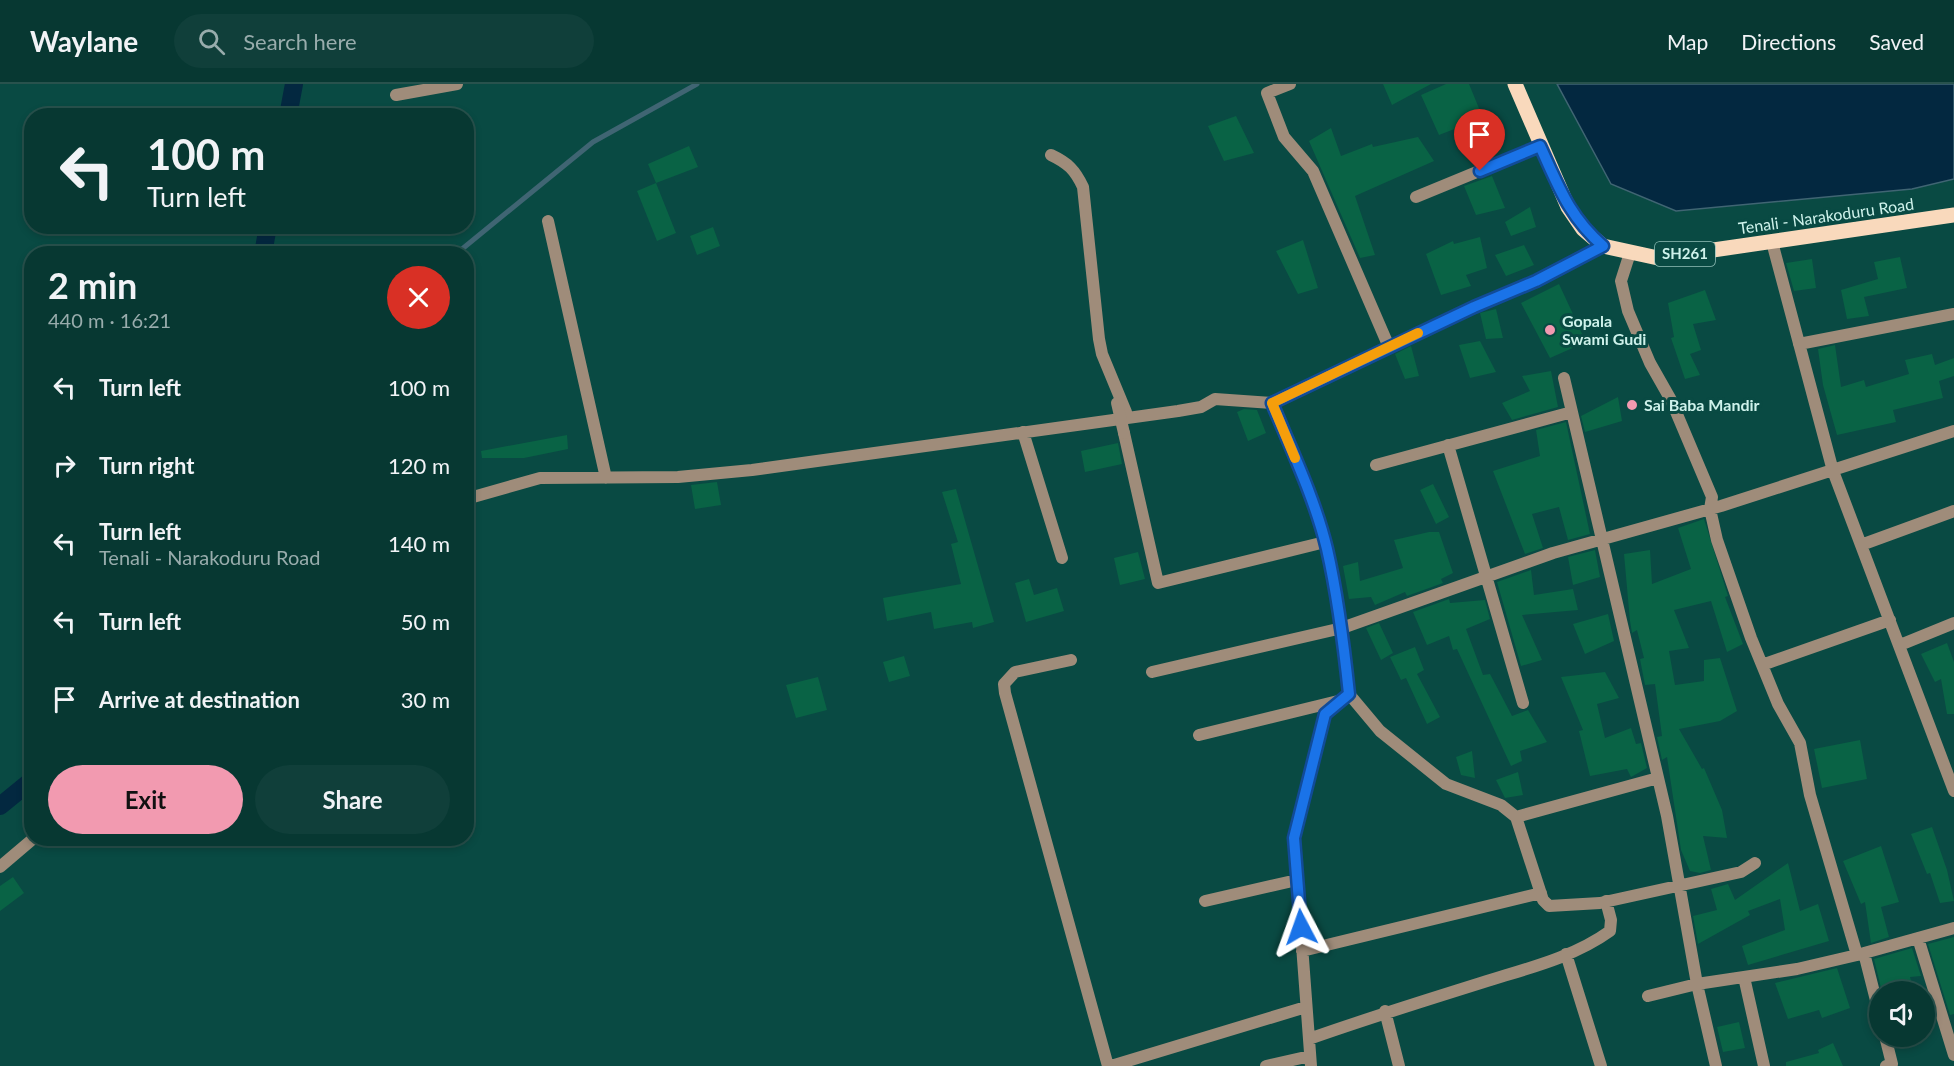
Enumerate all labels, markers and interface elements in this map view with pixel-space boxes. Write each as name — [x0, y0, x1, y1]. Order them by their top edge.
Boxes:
search box — [174, 14, 594, 68]
text: Waylane — [30, 24, 138, 58]
icon: search — [195, 25, 228, 58]
text: Search here — [243, 28, 357, 55]
text: Map — [1667, 29, 1708, 54]
text: Directions — [1741, 29, 1836, 54]
text: Saved — [1869, 29, 1924, 54]
pin — [1454, 109, 1505, 171]
icon: arrive — [1463, 118, 1496, 151]
text: 100 m — [147, 129, 265, 179]
icon: left — [48, 132, 126, 210]
text: Turn left — [147, 180, 246, 213]
street label: Tenali - Narakoduru Road — [1737, 194, 1915, 237]
road number: SH261 — [1655, 242, 1715, 266]
text: 2 min — [48, 263, 137, 307]
button: close — [387, 266, 450, 329]
text: 440 m · 16:21 — [48, 308, 171, 332]
place label: Gopala Swami Gudi — [1562, 311, 1646, 348]
marker: Gopala Swami Gudi — [1543, 323, 1557, 337]
icon: left — [48, 371, 81, 404]
text: Turn left — [99, 374, 181, 401]
text: 100 m — [388, 374, 450, 401]
place label: Sai Baba Mandir — [1644, 395, 1760, 414]
marker: Sai Baba Mandir — [1625, 398, 1639, 412]
icon: right — [48, 449, 81, 482]
text: Turn right — [99, 452, 194, 479]
text: 120 m — [388, 452, 450, 479]
text: Turn left — [99, 518, 181, 545]
icon: left — [48, 527, 81, 560]
text: 140 m — [388, 530, 450, 557]
text: Tenali - Narakoduru Road — [99, 545, 320, 569]
icon: left — [48, 605, 81, 638]
text: Turn left — [99, 608, 181, 635]
text: 50 m — [401, 608, 450, 635]
icon: arrive — [48, 683, 81, 716]
text: Arrive at destination — [99, 686, 300, 713]
text: 30 m — [401, 686, 450, 713]
button: Exit — [48, 765, 243, 834]
button: Share — [255, 765, 450, 834]
position arrow — [1269, 895, 1333, 959]
map controls — [1869, 981, 1935, 1047]
button: sound — [1869, 981, 1935, 1047]

